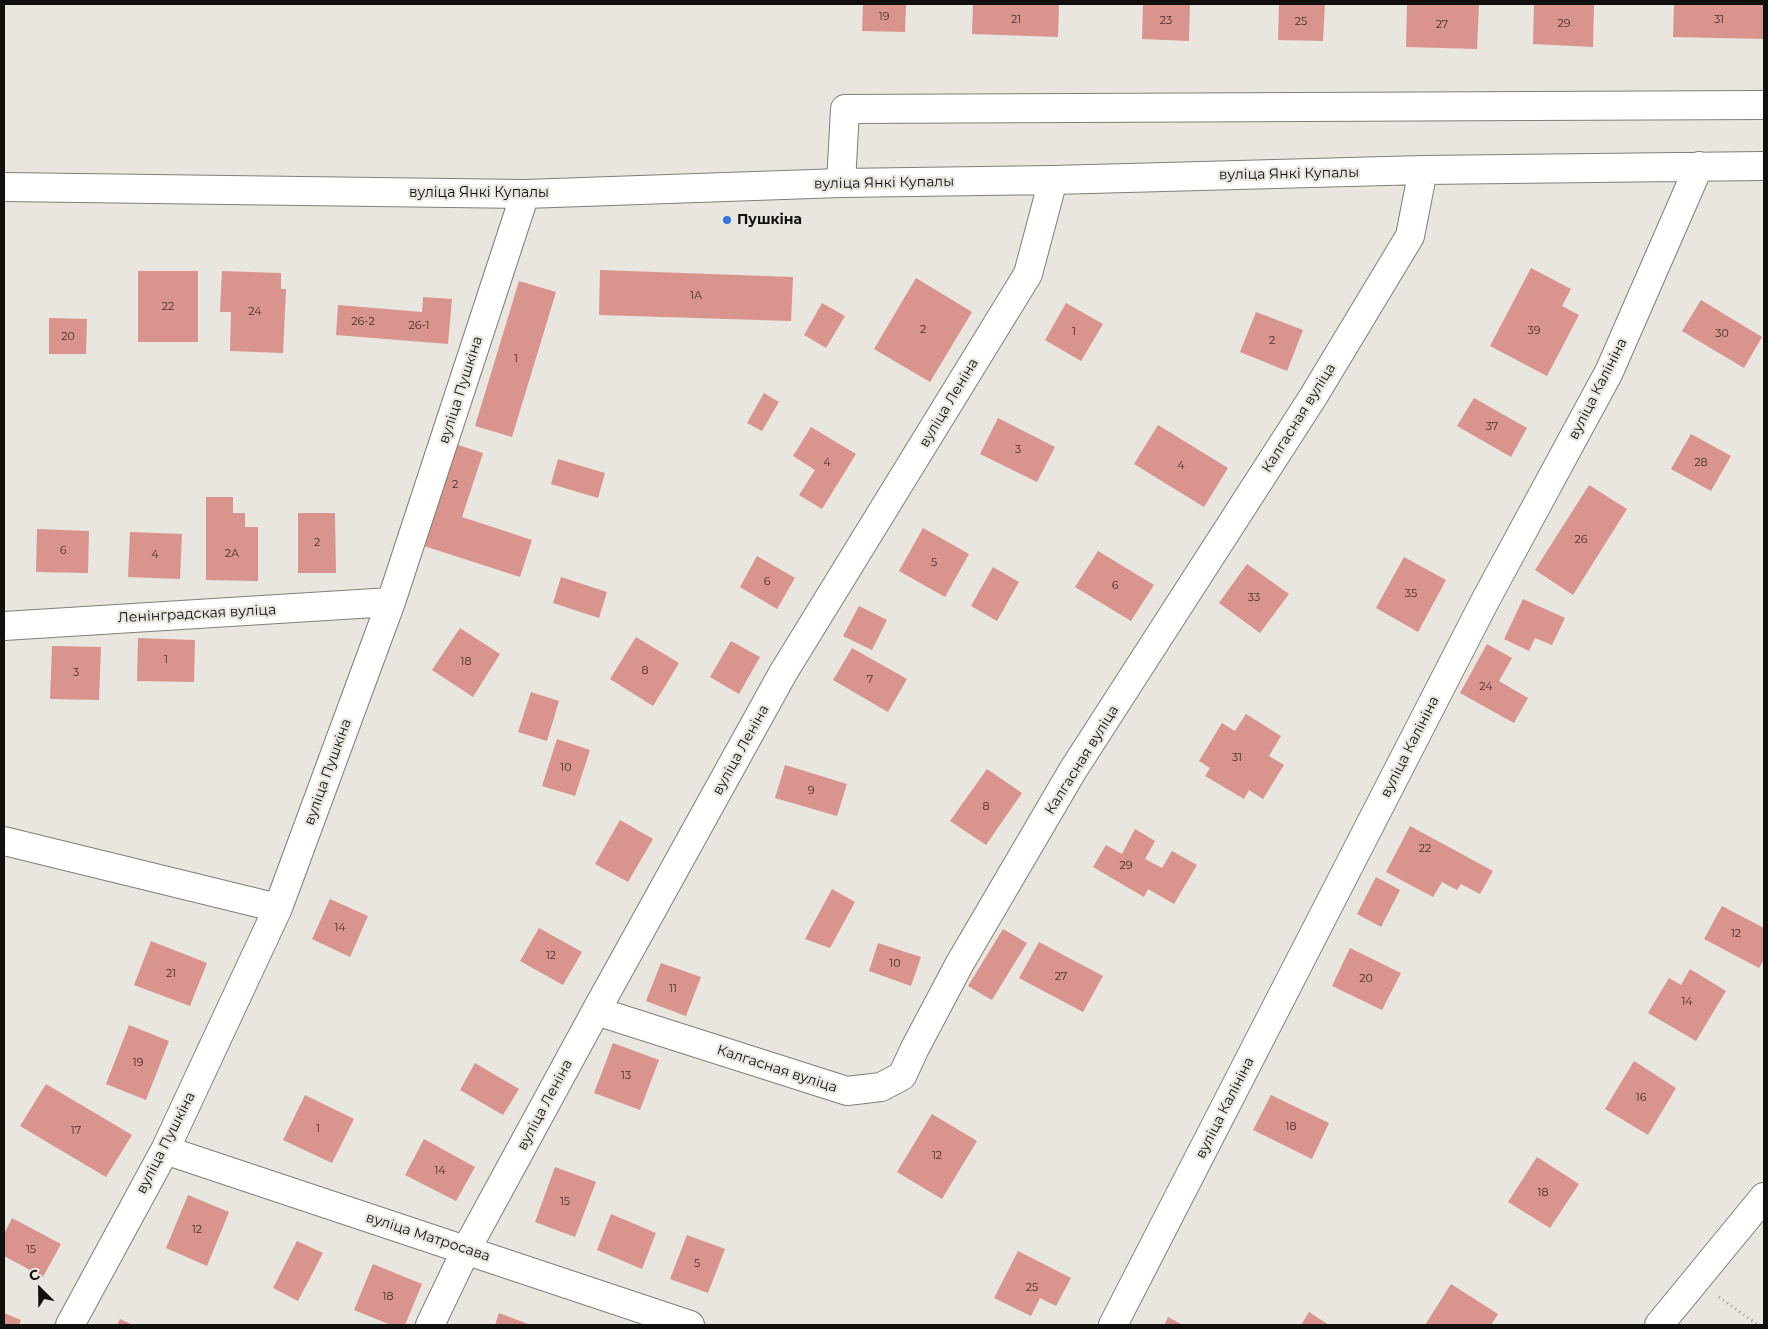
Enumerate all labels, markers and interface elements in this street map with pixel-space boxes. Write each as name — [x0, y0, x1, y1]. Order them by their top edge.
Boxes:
house number: 19 — [879, 10, 889, 24]
house number: 21 — [1011, 13, 1021, 27]
house number: 31 — [1714, 13, 1724, 27]
house number: 23 — [1160, 14, 1172, 28]
house number: 25 — [1295, 15, 1307, 29]
house number: 29 — [1558, 17, 1570, 31]
house number: 27 — [1436, 18, 1448, 32]
street label: вуліца Янкі Купалы — [1219, 164, 1359, 184]
street label: вуліца Янкі Купалы — [814, 173, 954, 193]
street label: вуліца Янкі Купалы — [409, 185, 549, 201]
place label: Пушкіна — [737, 212, 802, 228]
marker: Пушкіна — [721, 214, 733, 226]
house number: 1А — [690, 289, 702, 303]
house number: 22 — [162, 300, 174, 314]
house number: 24 — [248, 305, 262, 319]
house number: 26-2 — [351, 315, 375, 329]
house number: 26-1 — [409, 319, 429, 333]
house number: 2 — [920, 323, 926, 337]
house number: 39 — [1528, 324, 1540, 338]
house number: 1 — [1072, 325, 1076, 339]
house number: 30 — [1715, 327, 1729, 341]
house number: 20 — [61, 330, 75, 344]
street label: вуліца Пушкіна — [436, 334, 486, 446]
house number: 2 — [1269, 334, 1275, 348]
street label: вуліца Калініна — [1565, 336, 1631, 442]
house number: 1 — [514, 352, 518, 366]
street label: вуліца Леніна — [916, 356, 982, 450]
street label: Калгасная вуліца — [1259, 360, 1339, 476]
house number: 37 — [1486, 420, 1498, 434]
house number: 3 — [1015, 443, 1021, 457]
house number: 4 — [823, 456, 831, 470]
house number: 28 — [1694, 456, 1708, 470]
house number: 4 — [1177, 459, 1185, 473]
house number: 2 — [452, 478, 458, 492]
house number: 26 — [1575, 533, 1587, 547]
house number: 2 — [314, 536, 320, 550]
house number: 6 — [60, 544, 66, 558]
house number: 2А — [225, 547, 239, 561]
house number: 4 — [151, 548, 159, 562]
house number: 5 — [931, 556, 937, 570]
house number: 6 — [764, 575, 770, 589]
house number: 6 — [1112, 579, 1118, 593]
house number: 35 — [1405, 587, 1417, 601]
house number: 33 — [1248, 591, 1260, 605]
street label: Ленінградская вуліца — [117, 601, 277, 627]
house number: 1 — [164, 653, 168, 667]
house number: 18 — [461, 655, 471, 669]
house number: 8 — [641, 664, 649, 678]
house number: 3 — [73, 666, 79, 680]
house number: 7 — [867, 673, 873, 687]
house number: 24 — [1479, 680, 1493, 694]
street label: вуліца Калініна — [1377, 694, 1443, 800]
street label: вуліца Леніна — [709, 702, 773, 798]
street label: Калгасная вуліца — [1042, 702, 1122, 818]
street label: вуліца Пушкіна — [301, 717, 355, 827]
house number: 31 — [1232, 751, 1242, 765]
house number: 10 — [560, 761, 572, 775]
house number: 9 — [808, 784, 814, 798]
house number: 8 — [982, 800, 990, 814]
house number: 22 — [1419, 842, 1431, 856]
house number: 29 — [1120, 859, 1132, 873]
house number: 14 — [334, 921, 346, 935]
house number: 12 — [1731, 927, 1741, 941]
house number: 12 — [546, 949, 556, 963]
house number: 10 — [889, 957, 901, 971]
house number: 21 — [166, 967, 176, 981]
house number: 27 — [1055, 970, 1067, 984]
house number: 20 — [1359, 972, 1373, 986]
house number: 11 — [669, 982, 677, 996]
house number: 14 — [1681, 995, 1693, 1009]
street label: Калгасная вуліца — [715, 1042, 839, 1096]
street label: вуліца Калініна — [1192, 1055, 1258, 1161]
house number: 19 — [133, 1056, 143, 1070]
street label: вуліца Леніна — [514, 1057, 576, 1153]
house number: 13 — [621, 1069, 631, 1083]
street label: вуліца Пушкіна — [133, 1089, 199, 1197]
house number: 16 — [1636, 1091, 1646, 1105]
house number: 18 — [1286, 1120, 1296, 1134]
house number: 1 — [316, 1122, 320, 1136]
house number: 17 — [71, 1124, 81, 1138]
house number: 12 — [932, 1149, 942, 1163]
house number: 14 — [434, 1164, 446, 1178]
house number: 18 — [1538, 1186, 1548, 1200]
house number: 15 — [560, 1195, 570, 1209]
street label: вуліца Матросава — [364, 1209, 492, 1265]
house number: 12 — [192, 1223, 202, 1237]
house number: 15 — [26, 1243, 36, 1257]
house number: 5 — [694, 1257, 700, 1271]
north arrow — [15, 1264, 65, 1314]
text: С — [26, 1265, 42, 1285]
house number: 25 — [1026, 1281, 1038, 1295]
house number: 18 — [383, 1290, 393, 1304]

